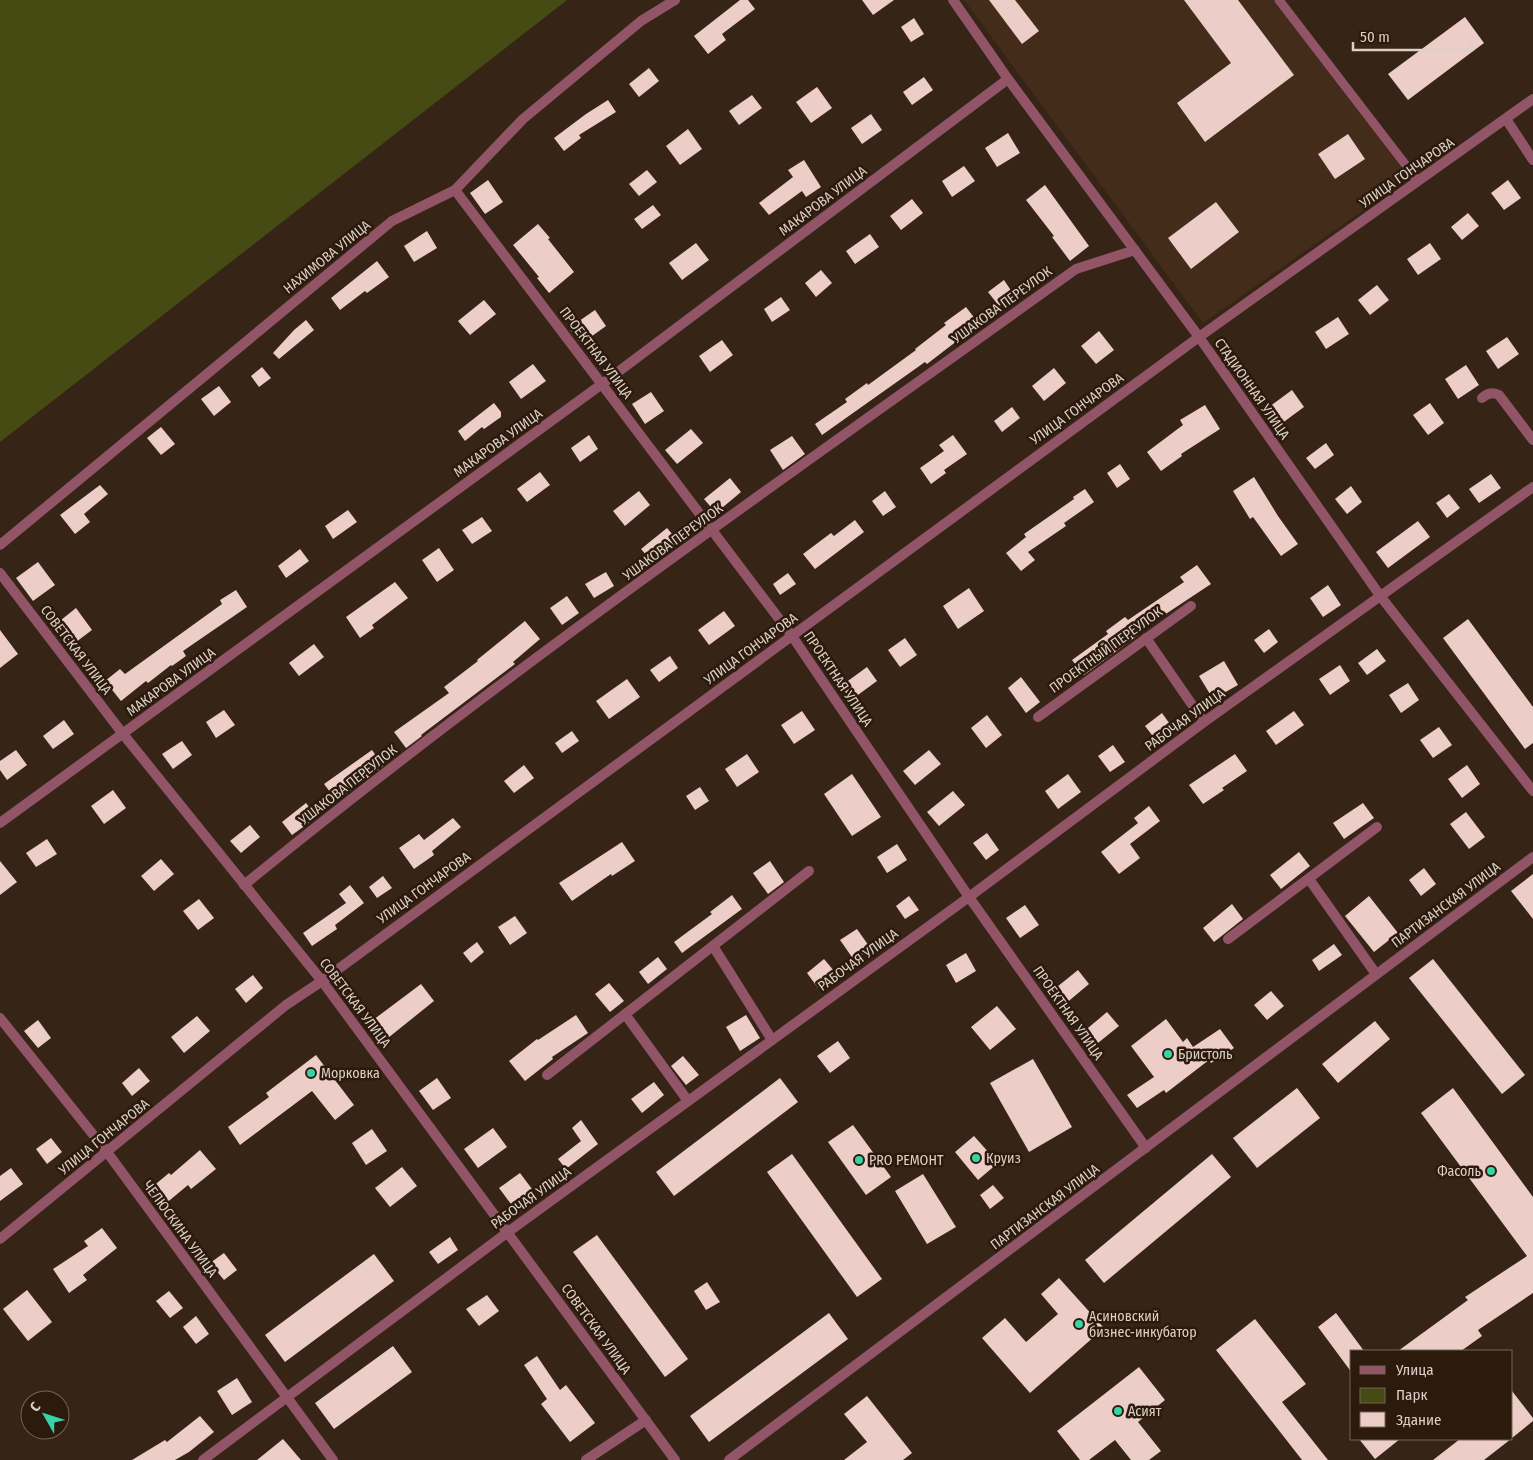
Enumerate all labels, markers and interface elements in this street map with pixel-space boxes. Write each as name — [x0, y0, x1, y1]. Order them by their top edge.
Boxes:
scale bar — [1353, 20, 1472, 52]
text: 50 m — [1360, 28, 1390, 46]
street label: УЛИЦА ГОНЧАРОВА — [1356, 134, 1458, 212]
street label: МАКАРОВА УЛИЦА — [776, 162, 871, 240]
street label: НАХИМОВА УЛИЦА — [280, 216, 374, 297]
street label: УШАКОВА ПЕРЕУЛОК — [948, 263, 1056, 348]
street label: ПРОЕКТНАЯ УЛИЦА — [556, 304, 637, 403]
street label: СТАДИОННАЯ УЛИЦА — [1211, 335, 1294, 443]
street label: УЛИЦА ГОНЧАРОВА — [1026, 369, 1128, 449]
street label: МАКАРОВА УЛИЦА — [450, 405, 546, 481]
street label: УШАКОВА ПЕРЕУЛОК — [619, 500, 727, 585]
street label: СОВЕТСКАЯ УЛИЦА — [37, 602, 116, 699]
street label: ПРОЕКТНЫЙ ПЕРЕУЛОК — [1046, 603, 1166, 697]
street label: УЛИЦА ГОНЧАРОВА — [700, 609, 802, 689]
street label: ПРОЕКТНАЯ УЛИЦА — [800, 628, 876, 730]
street label: МАКАРОВА УЛИЦА — [123, 644, 219, 720]
street label: РАБОЧАЯ УЛИЦА — [1142, 685, 1229, 755]
street label: УШАКОВА ПЕРЕУЛОК — [295, 741, 401, 829]
street label: УЛИЦА ГОНЧАРОВА — [373, 848, 475, 928]
street label: ПАРТИЗАНСКАЯ УЛИЦА — [1388, 858, 1504, 952]
street label: РАБОЧАЯ УЛИЦА — [815, 925, 902, 995]
street label: СОВЕТСКАЯ УЛИЦА — [316, 955, 395, 1052]
street label: ПРОЕКТНАЯ УЛИЦА — [1029, 963, 1107, 1064]
place label: Бристоль — [1178, 1046, 1233, 1063]
marker: Бристоль — [1162, 1048, 1174, 1060]
place label: Морковка — [321, 1065, 380, 1082]
marker: Морковка — [305, 1067, 317, 1079]
street label: УЛИЦА ГОНЧАРОВА — [55, 1095, 153, 1179]
place label: Круиз — [986, 1150, 1021, 1167]
place label: PRO РЕМОНТ — [869, 1152, 944, 1169]
marker: Круиз — [970, 1152, 982, 1164]
marker: PRO РЕМОНТ — [853, 1154, 865, 1166]
street label: ПАРТИЗАНСКАЯ УЛИЦА — [987, 1160, 1103, 1254]
street label: РАБОЧАЯ УЛИЦА — [488, 1163, 575, 1233]
place label: Фасоль — [1437, 1163, 1482, 1180]
marker: Фасоль — [1485, 1165, 1497, 1177]
street label: ЧЕЛЮСКИНА УЛИЦА — [139, 1177, 221, 1281]
street label: СОВЕТСКАЯ УЛИЦА — [557, 1280, 635, 1378]
place label: Асиновский бизнес-инкубатор — [1089, 1308, 1197, 1341]
marker: Асиновский бизнес-инкубатор — [1073, 1318, 1085, 1330]
legend — [1350, 1350, 1513, 1440]
text: Улица — [1395, 1361, 1434, 1379]
text: Парк — [1396, 1386, 1427, 1404]
north arrow — [20, 1390, 70, 1440]
text: С — [26, 1398, 45, 1415]
place label: Асият — [1128, 1403, 1162, 1420]
marker: Асият — [1112, 1405, 1124, 1417]
text: Здание — [1396, 1411, 1442, 1429]

